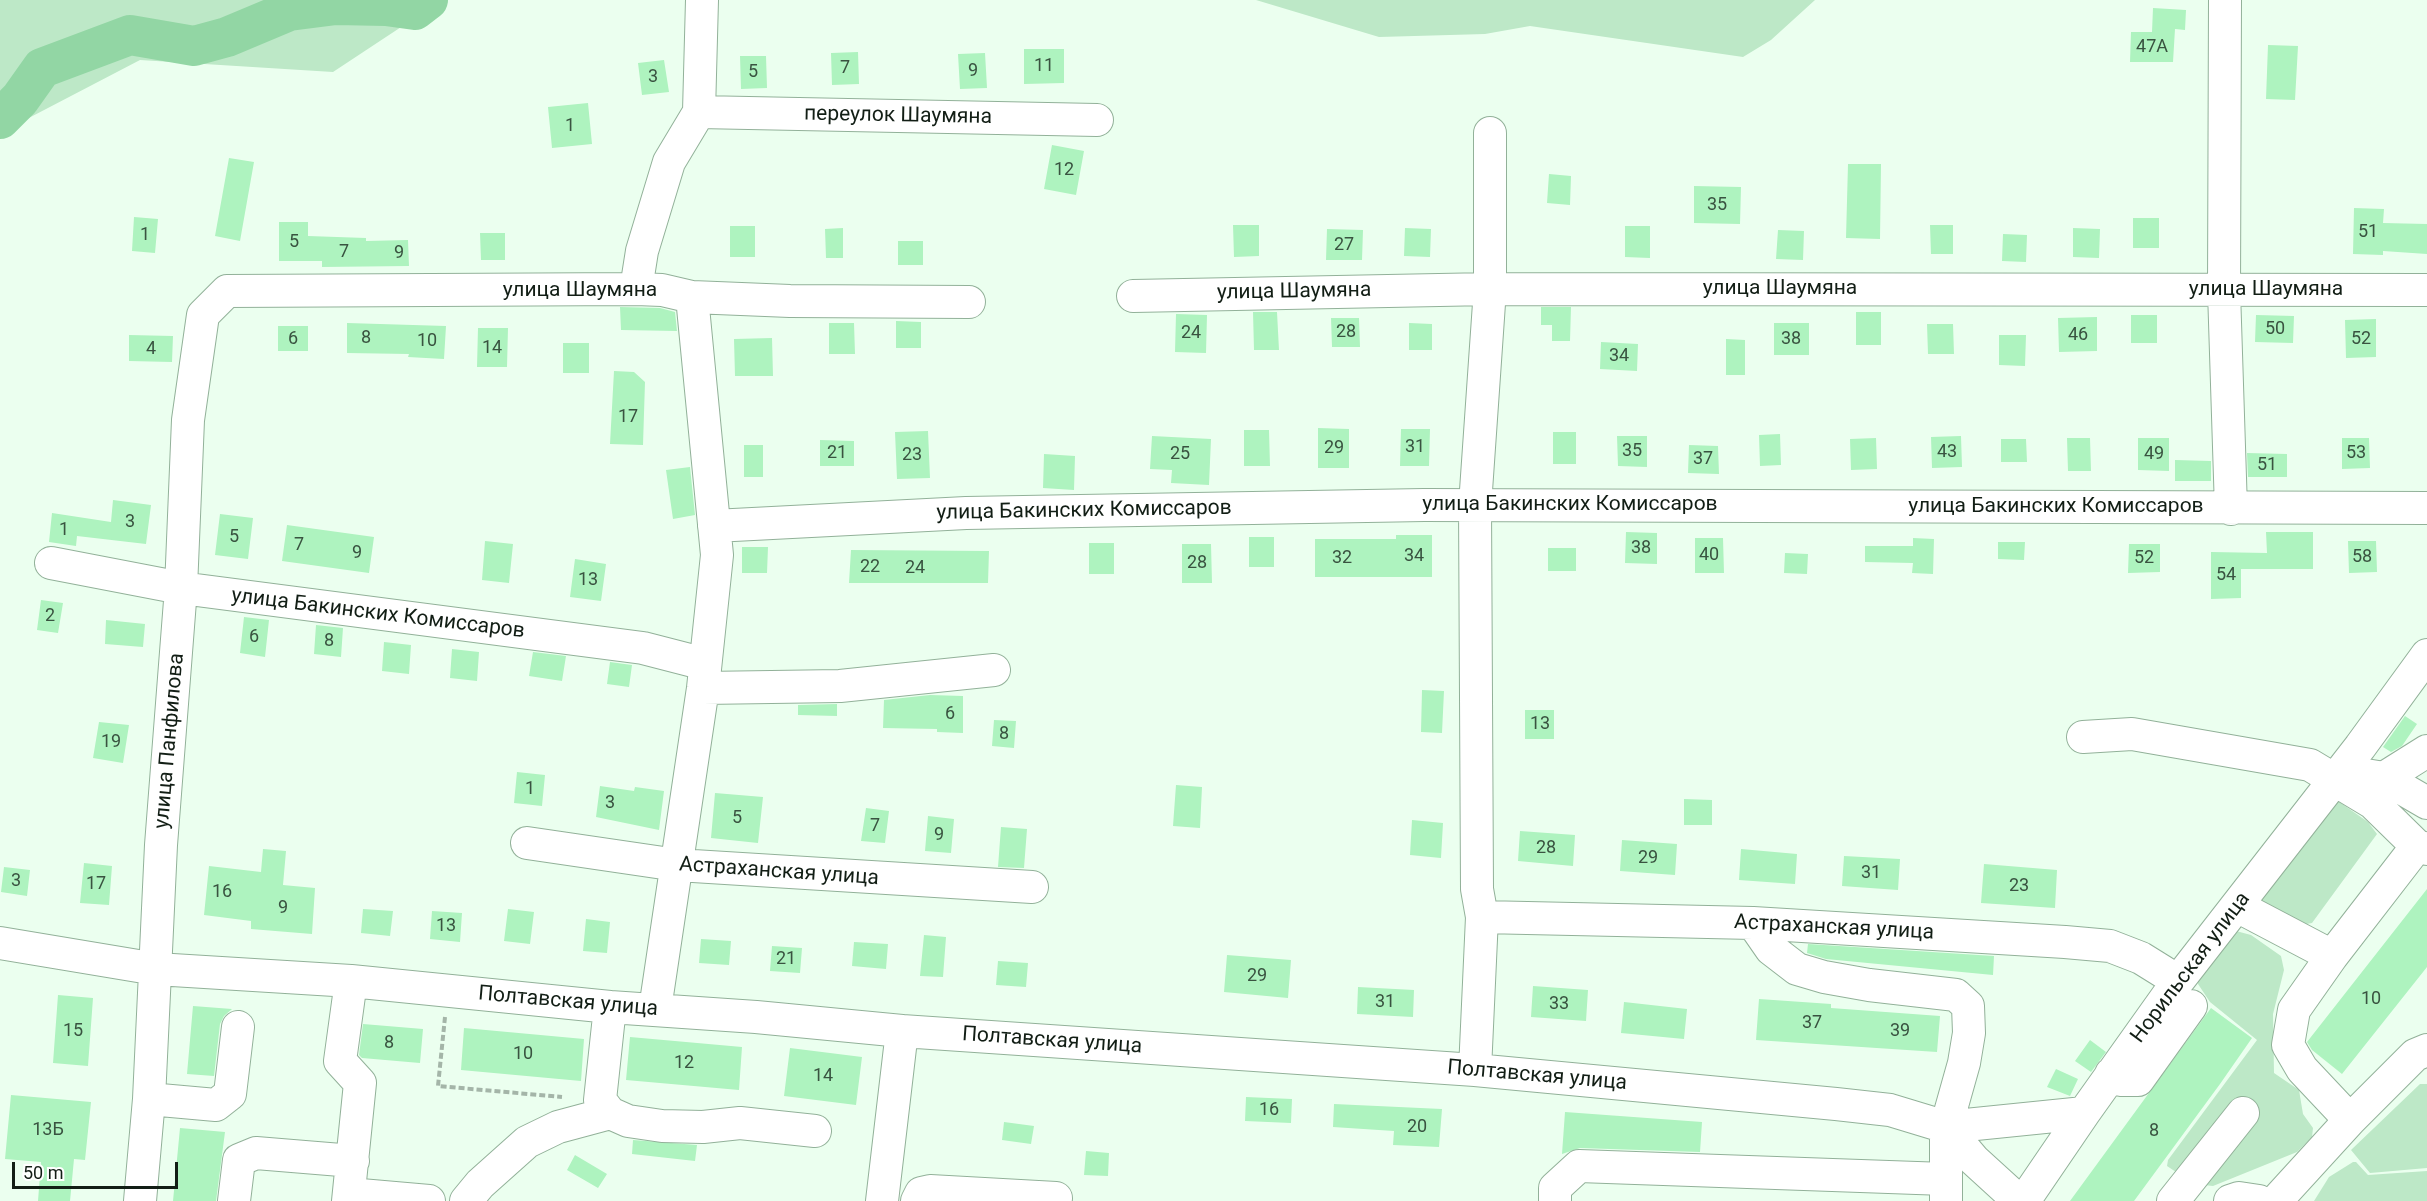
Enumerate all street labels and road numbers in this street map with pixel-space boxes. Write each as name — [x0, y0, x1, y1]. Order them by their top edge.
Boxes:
street label: переулок Шаумяна — [804, 102, 992, 130]
street label: улица Шаумяна — [1703, 276, 1857, 302]
street label: улица Шаумяна — [2189, 277, 2343, 303]
street label: улица Шаумяна — [503, 278, 657, 304]
street label: улица Шаумяна — [1217, 278, 1371, 306]
street label: улица Бакинских Комиссаров — [1422, 492, 1718, 518]
street label: улица Бакинских Комиссаров — [1908, 494, 2204, 520]
street label: улица Бакинских Комиссаров — [936, 496, 1232, 526]
street label: улица Бакинских Комиссаров — [230, 584, 526, 644]
street label: улица Панфилова — [150, 652, 190, 830]
street label: Астраханская улица — [678, 852, 880, 892]
street label: Норильская улица — [2126, 888, 2256, 1048]
street label: Астраханская улица — [1733, 910, 1935, 946]
street label: Полтавская улица — [477, 982, 659, 1022]
street label: Полтавская улица — [961, 1022, 1143, 1060]
street label: Полтавская улица — [1446, 1056, 1628, 1096]

